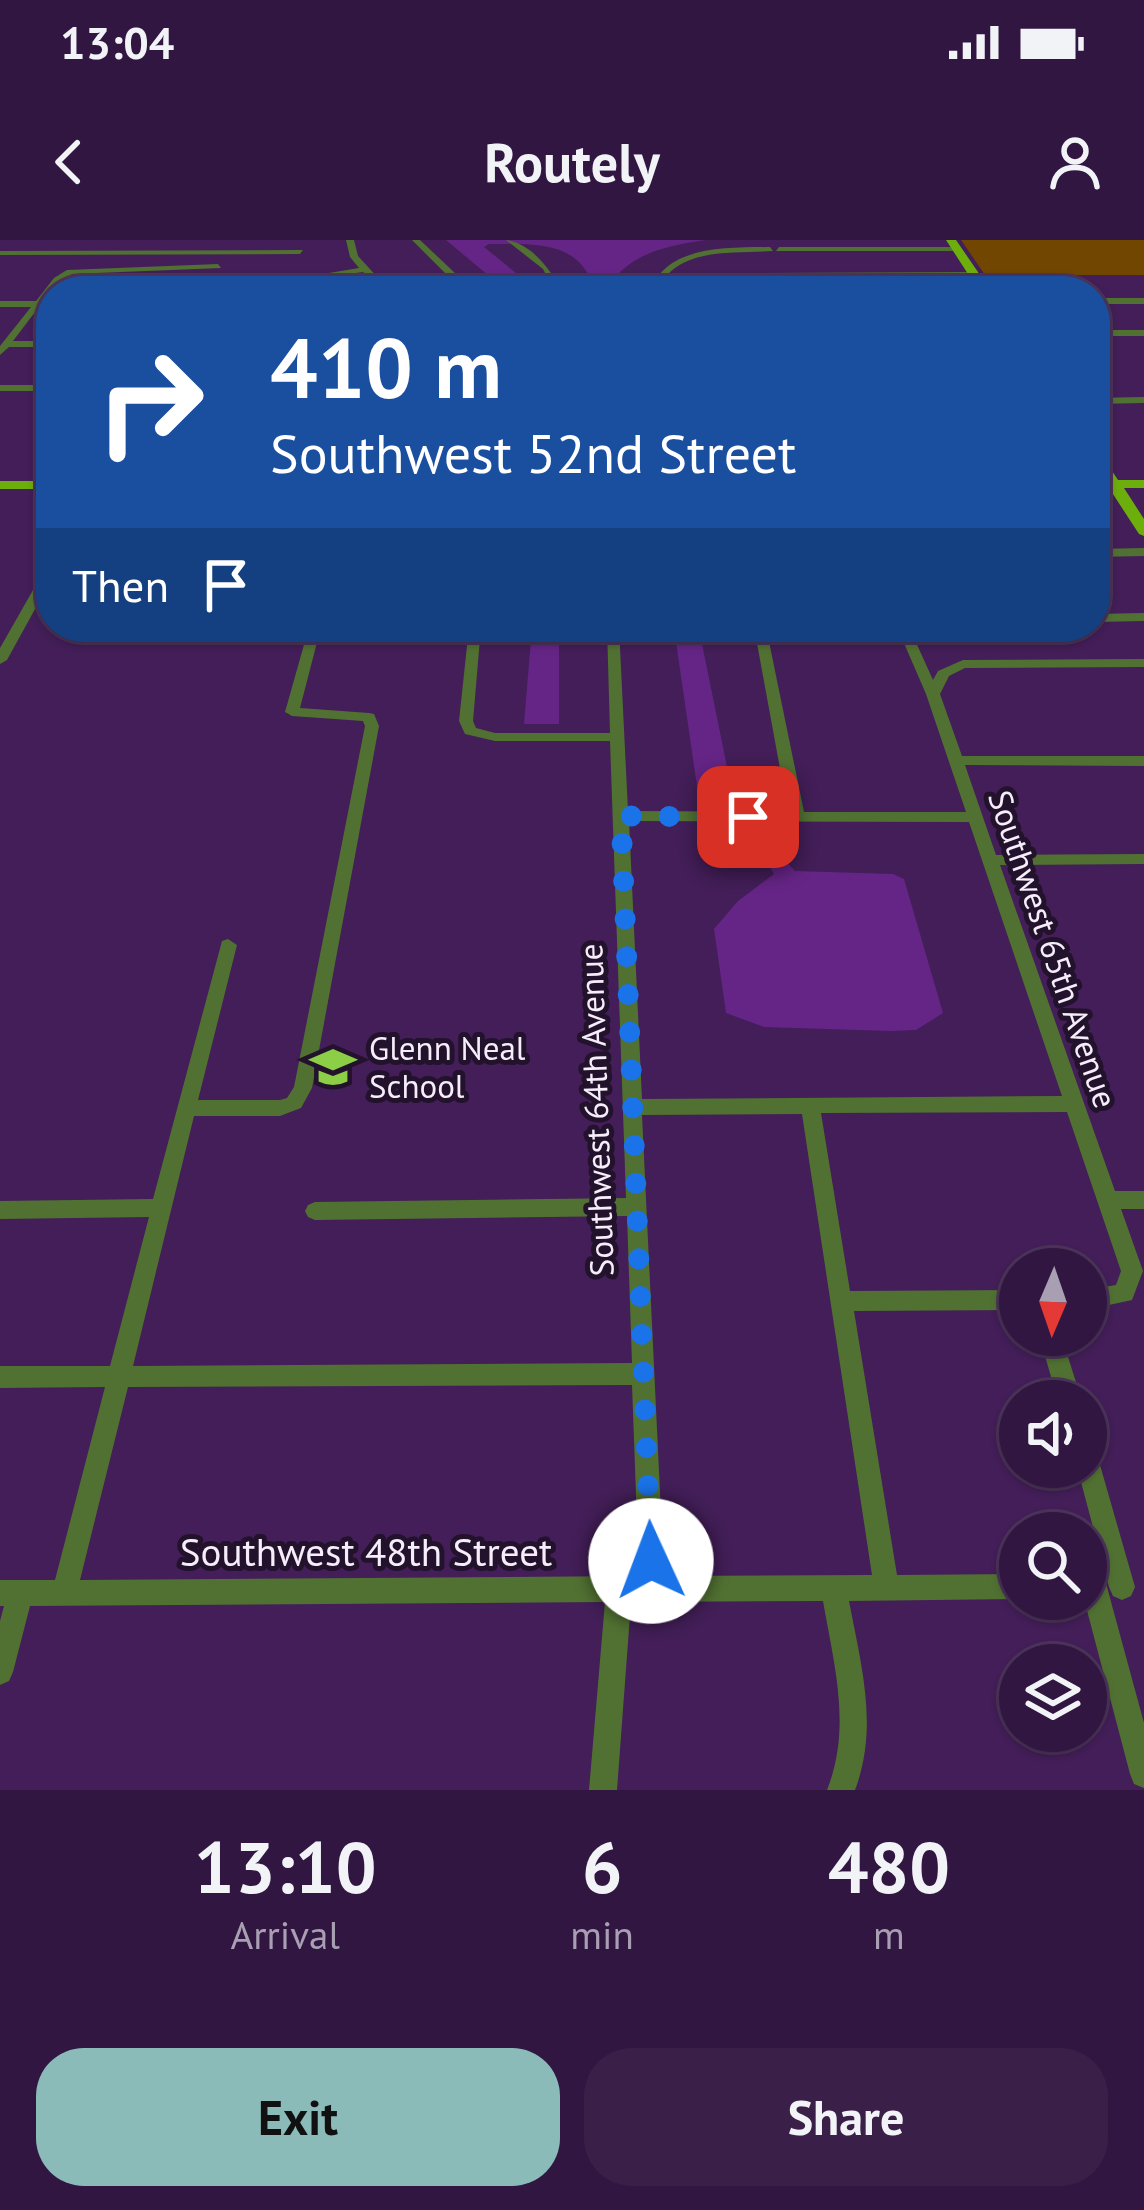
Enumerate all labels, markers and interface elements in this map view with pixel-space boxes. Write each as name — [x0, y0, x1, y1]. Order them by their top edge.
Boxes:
text: 13:04 — [60, 13, 174, 71]
text: Routely — [484, 127, 660, 197]
icon: back — [36, 129, 102, 195]
icon: person — [1042, 129, 1108, 195]
text: 410 m — [270, 312, 502, 421]
icon: right — [72, 324, 228, 480]
text: Southwest 52nd Street — [270, 418, 796, 488]
icon: arrive — [193, 552, 259, 618]
text: Then — [72, 556, 169, 614]
pin — [697, 766, 799, 868]
icon: arrive — [715, 784, 781, 850]
street label: Southwest 65th Avenue — [979, 784, 1128, 1113]
street label: Southwest 64th Avenue — [568, 943, 623, 1277]
place label: Glenn Neal School — [369, 1026, 526, 1107]
school or university icon: Glenn Neal School — [308, 1042, 358, 1092]
north arrow — [999, 1248, 1107, 1356]
map controls — [999, 1248, 1107, 1752]
button: sound — [999, 1380, 1107, 1488]
position arrow — [588, 1498, 714, 1624]
button: search — [999, 1512, 1107, 1620]
street label: Southwest 48th Street — [180, 1526, 552, 1577]
button: layers — [999, 1644, 1107, 1752]
text: 13:10 — [194, 1820, 377, 1913]
text: 6 — [582, 1820, 623, 1913]
text: 480 — [828, 1820, 950, 1913]
text: Arrival — [231, 1909, 340, 1960]
text: min — [570, 1909, 634, 1960]
text: m — [873, 1909, 905, 1960]
button: Exit — [36, 2048, 560, 2186]
button: Share — [584, 2048, 1108, 2186]

